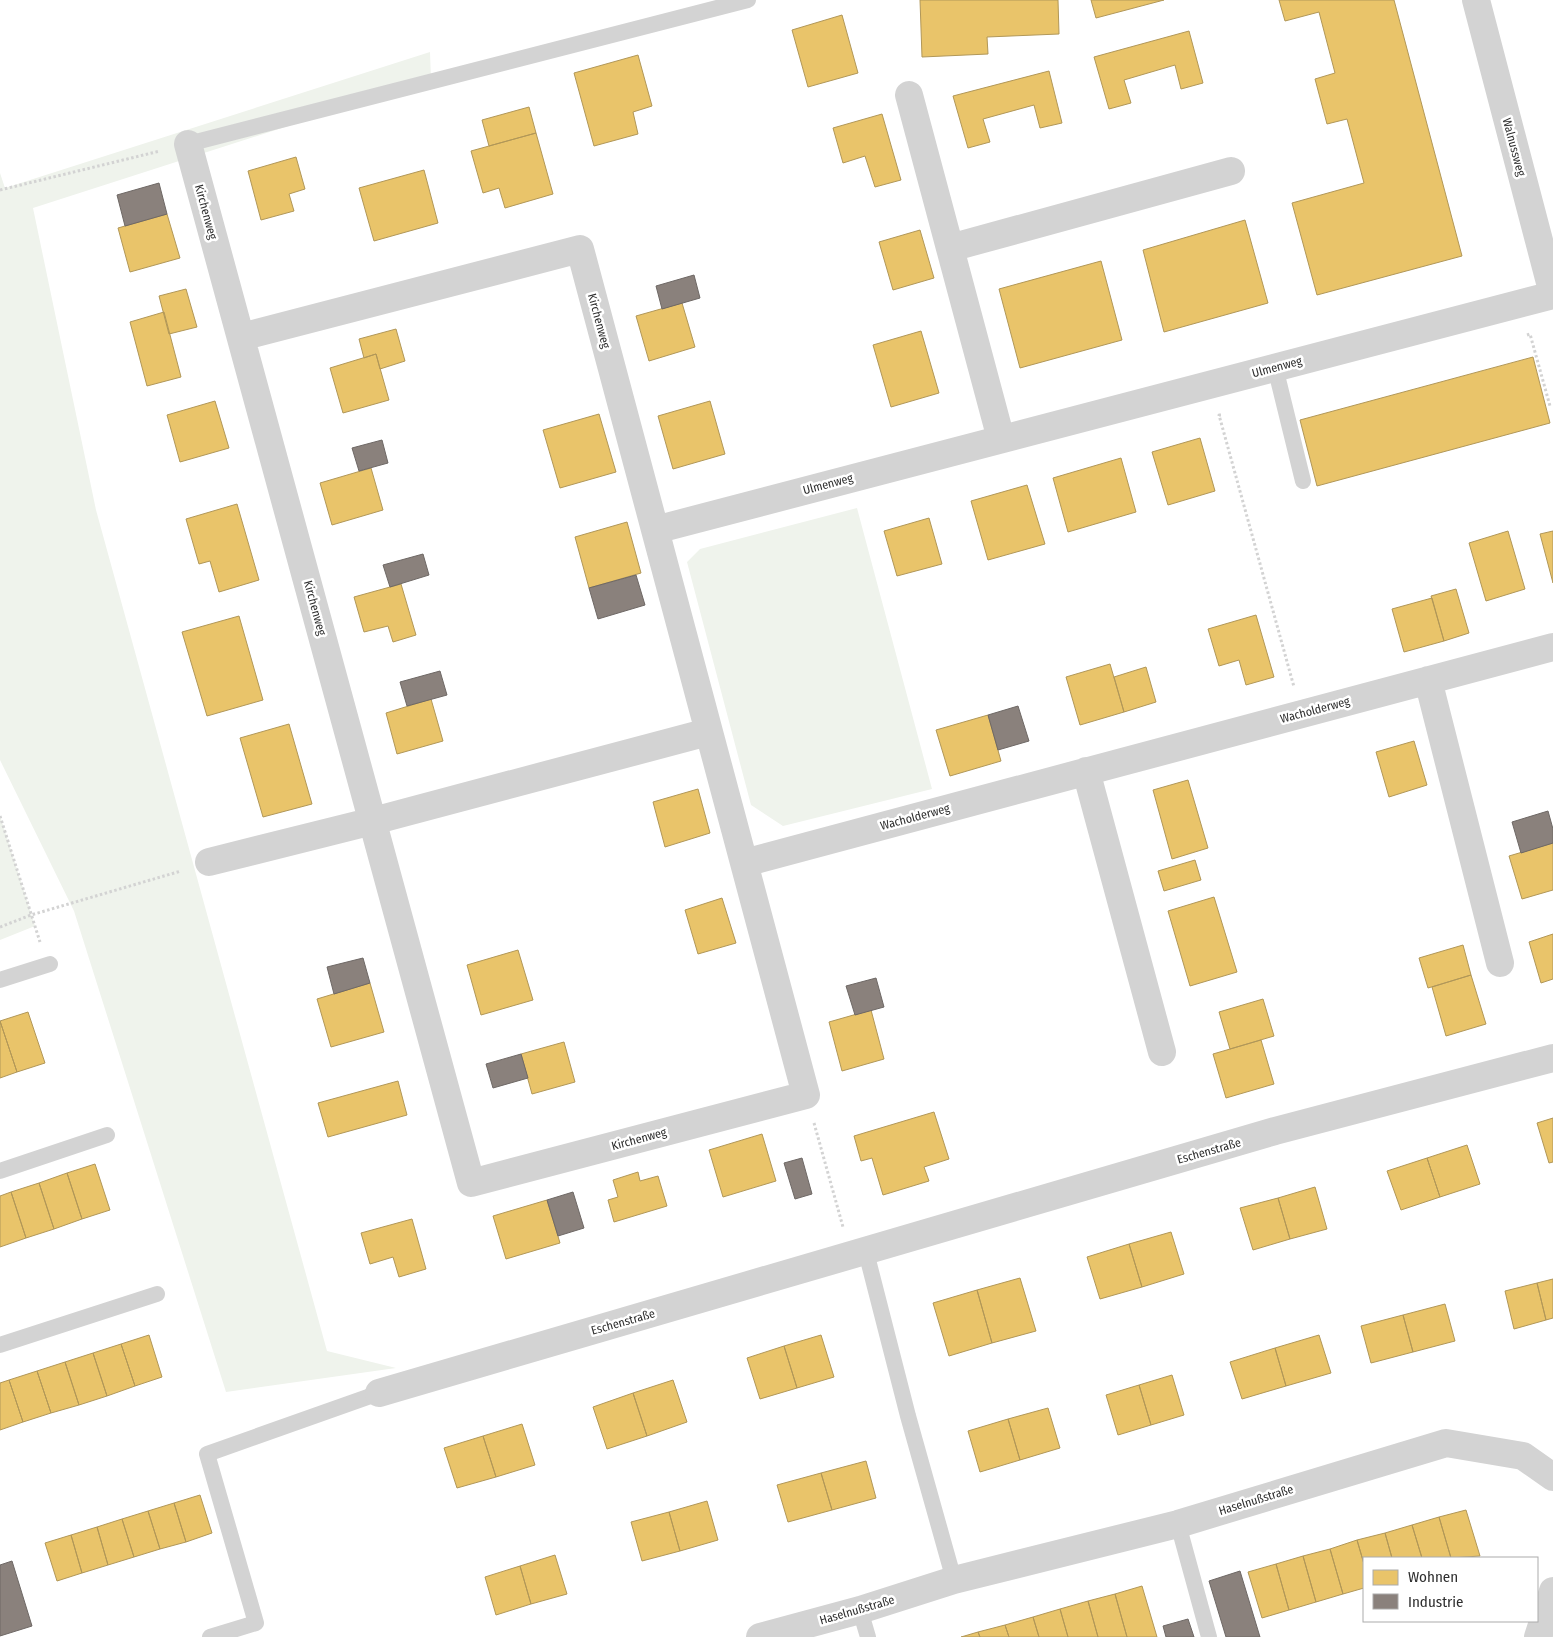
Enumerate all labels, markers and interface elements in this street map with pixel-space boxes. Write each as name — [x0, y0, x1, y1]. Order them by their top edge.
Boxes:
street label: Walnussweg — [1500, 116, 1529, 178]
street label: Kirchenweg — [192, 183, 220, 241]
street label: Kirchenweg — [585, 292, 613, 350]
street label: Ulmenweg — [1250, 354, 1304, 380]
street label: Ulmenweg — [801, 471, 855, 497]
street label: Kirchenweg — [301, 579, 329, 637]
street label: Wacholderweg — [1279, 694, 1352, 726]
street label: Wacholderweg — [879, 801, 952, 833]
street label: Kirchenweg — [610, 1125, 668, 1153]
street label: Eschenstraße — [1176, 1135, 1242, 1167]
street label: Eschenstraße — [590, 1306, 656, 1338]
street label: Haselnußstraße — [1217, 1482, 1295, 1518]
legend — [1363, 1557, 1538, 1622]
text: Wohnen — [1408, 1568, 1458, 1586]
street label: Haselnußstraße — [818, 1593, 896, 1627]
text: Industrie — [1408, 1593, 1463, 1611]

